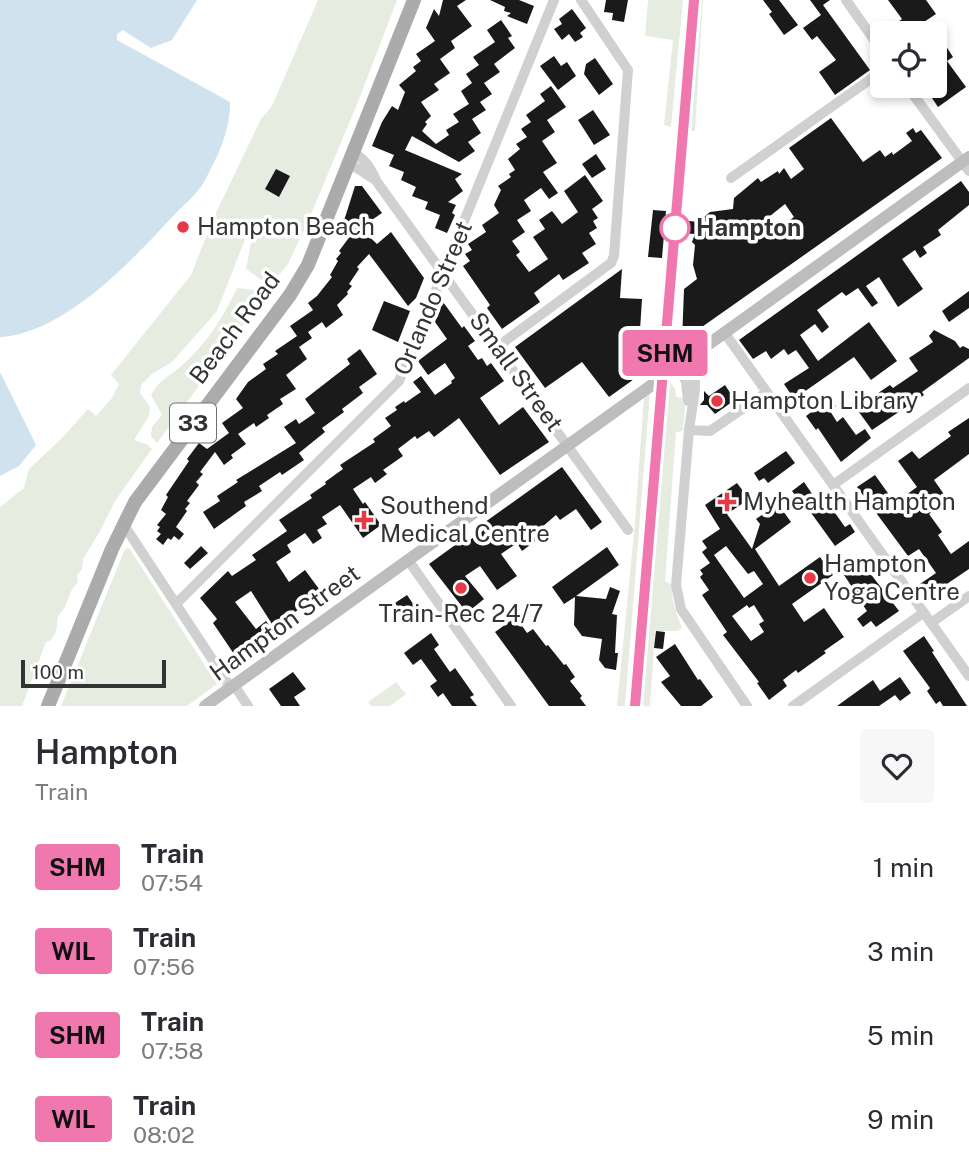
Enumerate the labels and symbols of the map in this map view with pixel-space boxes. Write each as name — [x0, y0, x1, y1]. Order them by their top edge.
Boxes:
place label: Hampton Beach — [197, 212, 375, 240]
marker: Hampton — [660, 213, 690, 243]
place label: Hampton — [696, 213, 801, 241]
street label: Orlando Street — [387, 216, 477, 379]
marker: Hampton Beach — [175, 219, 191, 235]
street label: Beach Road — [183, 266, 285, 389]
street label: Small Street — [464, 306, 569, 436]
line badge: SHM — [625, 330, 705, 376]
place label: Hampton Library — [731, 386, 919, 414]
marker: Hampton Library — [709, 393, 725, 409]
road number: 33 — [170, 404, 216, 442]
place label: Myhealth Hampton — [743, 487, 956, 515]
place label: Southend Medical Centre — [380, 491, 550, 547]
marker: Myhealth Hampton — [717, 492, 737, 512]
marker: Southend Medical Centre — [354, 510, 374, 530]
place label: Hampton Yoga Centre — [824, 549, 960, 605]
street label: Hampton Street — [204, 558, 365, 686]
marker: Hampton Yoga Centre — [802, 570, 818, 586]
marker: Train-Rec 24/7 — [453, 580, 469, 596]
place label: Train-Rec 24/7 — [378, 599, 544, 627]
scale bar — [21, 657, 166, 689]

